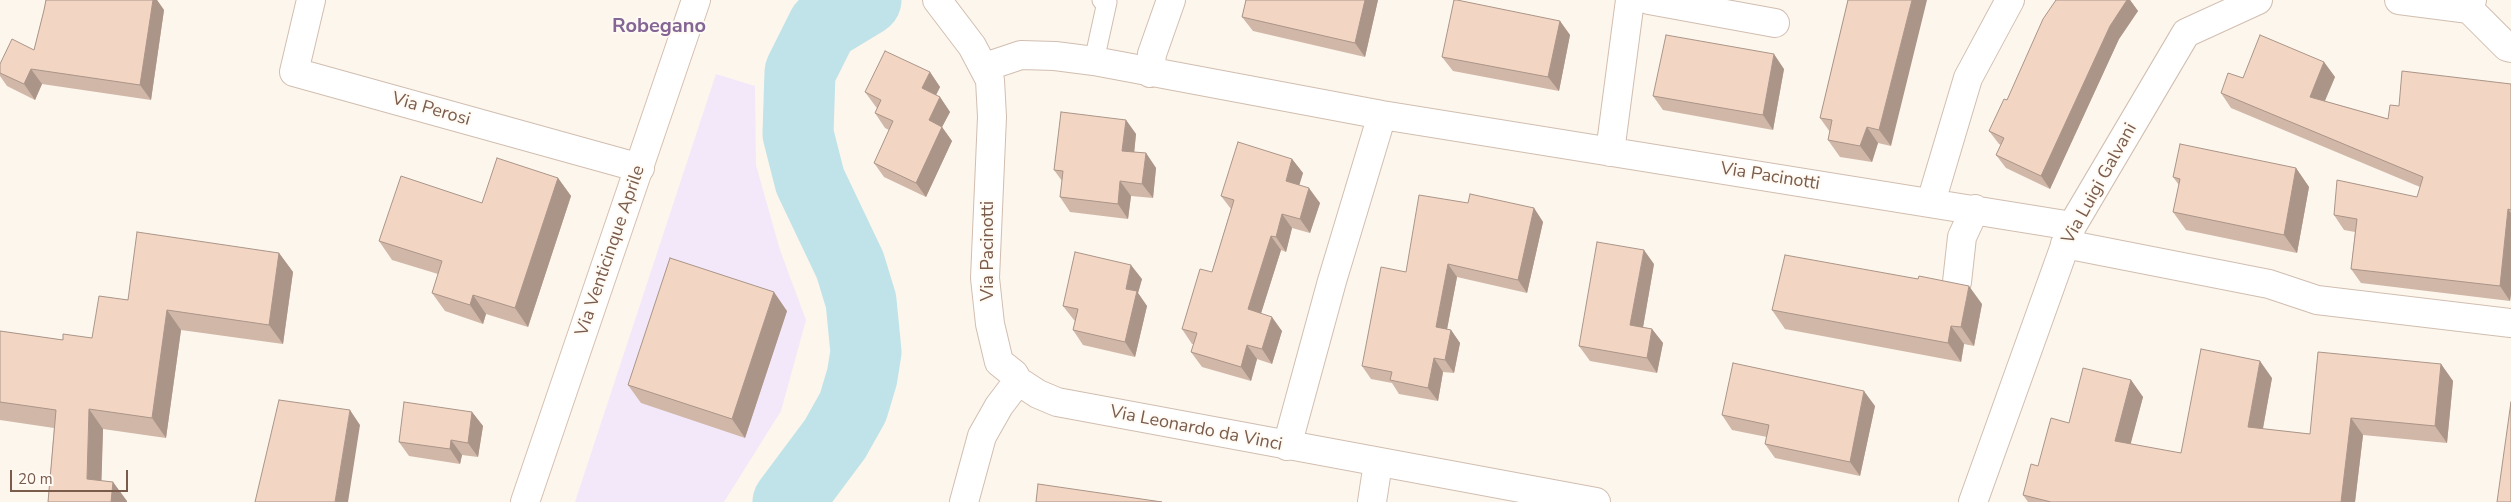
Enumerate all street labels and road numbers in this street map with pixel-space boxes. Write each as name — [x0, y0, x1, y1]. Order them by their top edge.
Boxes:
street label: Via Perosi — [389, 89, 473, 131]
street label: Via Luigi Galvani — [2058, 120, 2142, 248]
street label: Via Pacinotti — [1719, 158, 1821, 196]
street label: Via Venticinque Aprile — [572, 163, 650, 339]
street label: Via Pacinotti — [978, 201, 1000, 301]
street label: Via Leonardo da Vinci — [1108, 402, 1284, 456]

